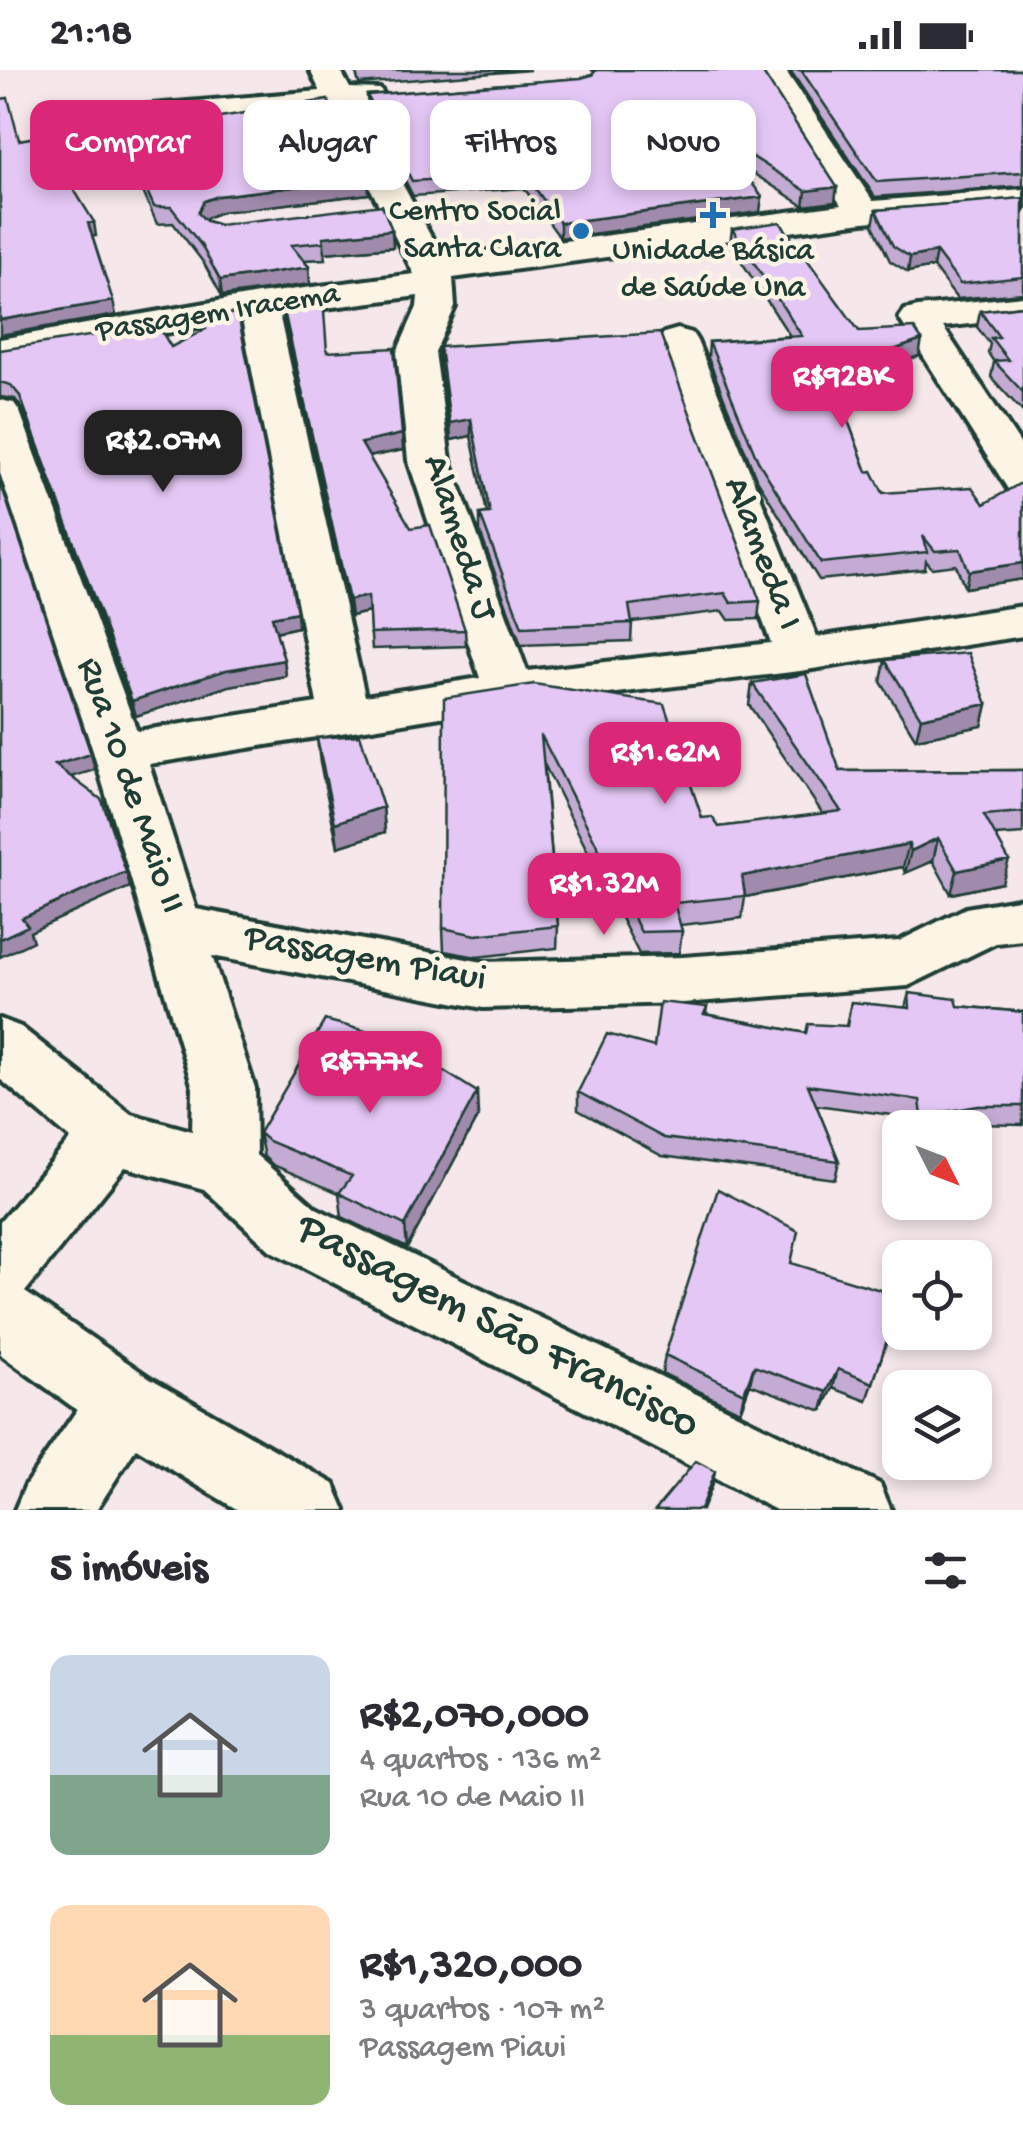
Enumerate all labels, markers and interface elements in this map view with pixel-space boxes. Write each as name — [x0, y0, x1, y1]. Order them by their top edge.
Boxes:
text: 21:18 — [50, 13, 132, 57]
chip: Comprar — [30, 100, 223, 190]
chip: Alugar — [243, 100, 410, 190]
chip: Filtros — [430, 100, 591, 190]
chip: Novo — [611, 100, 756, 190]
place label: Centro Social Santa Clara — [389, 194, 562, 269]
marker: Unidade Básica de Saúde Una — [700, 202, 726, 228]
marker: Centro Social Santa Clara — [570, 220, 592, 242]
place label: Unidade Básica de Saúde Una — [612, 233, 815, 308]
street label: Passagem Iracema — [92, 276, 344, 352]
pin: R$928K — [761, 346, 923, 431]
text: R$928K — [793, 359, 891, 397]
pin: R$2.07M — [71, 410, 255, 495]
text: R$2.07M — [106, 423, 220, 461]
street label: Alameda J — [411, 450, 506, 628]
street label: Alameda I — [712, 471, 810, 637]
street label: Rua 10 de Maio II — [65, 652, 193, 920]
pin: R$1.62M — [573, 722, 757, 807]
text: R$1.62M — [611, 735, 719, 773]
pin: R$1.32M — [512, 853, 696, 938]
text: R$1.32M — [550, 866, 658, 904]
street label: Passagem Piaui — [240, 917, 489, 1003]
pin: R$777K — [289, 1031, 451, 1116]
text: R$777K — [321, 1044, 419, 1082]
north arrow — [882, 1110, 992, 1220]
map controls — [882, 1110, 992, 1480]
street label: Passagem São Francisco — [285, 1203, 707, 1453]
button: locate — [882, 1240, 992, 1350]
button: layers — [882, 1370, 992, 1480]
icon: filters — [918, 1543, 973, 1598]
text: 5 imóveis — [50, 1546, 208, 1595]
text: R$2,070,000 — [360, 1693, 589, 1742]
icon: home — [130, 1695, 250, 1815]
text: 4 quartos · 136 m² — [360, 1742, 601, 1780]
text: Rua 10 de Maio II — [360, 1780, 585, 1818]
text: R$1,320,000 — [360, 1943, 582, 1992]
icon: home — [130, 1945, 250, 2065]
text: 3 quartos · 107 m² — [360, 1992, 605, 2030]
text: Passagem Piaui — [360, 2030, 566, 2068]

